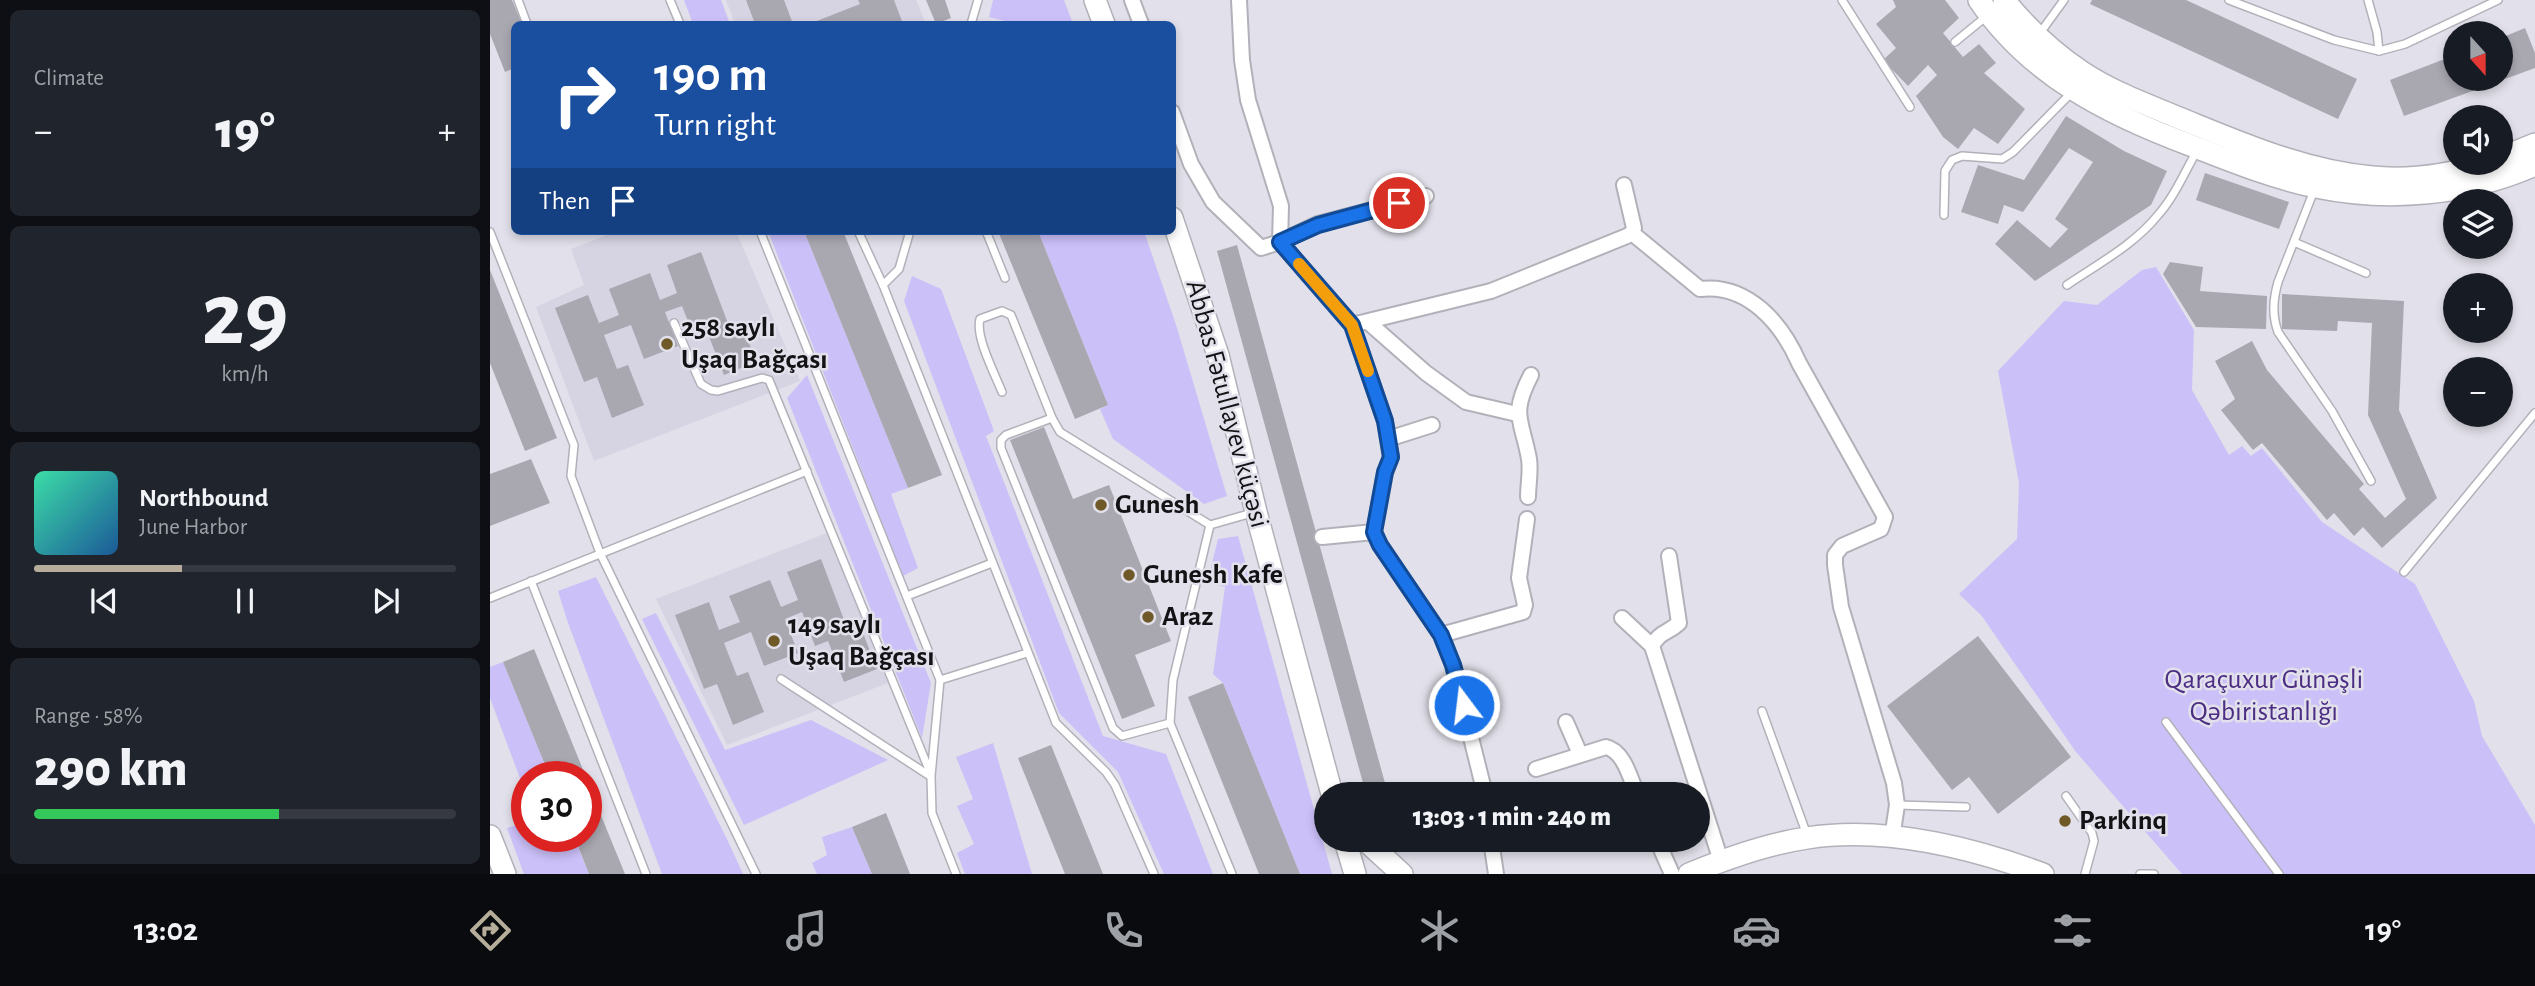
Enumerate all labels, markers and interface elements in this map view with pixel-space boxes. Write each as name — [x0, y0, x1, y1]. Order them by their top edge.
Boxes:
north arrow — [2443, 21, 2513, 91]
map controls — [2443, 21, 2513, 427]
icon: right — [539, 49, 630, 140]
text: 190 m — [654, 51, 768, 100]
text: Climate — [34, 67, 104, 90]
text: 19° — [215, 105, 275, 157]
button: sound — [2443, 105, 2513, 175]
text: Turn right — [654, 109, 776, 141]
text: − — [34, 113, 52, 151]
text: + — [438, 113, 456, 151]
pin — [1369, 173, 1429, 233]
icon: arrive — [604, 182, 642, 220]
icon: arrive — [1380, 184, 1418, 222]
text: Then — [539, 188, 590, 214]
button: layers — [2443, 189, 2513, 259]
text: 29 — [202, 270, 288, 361]
button: + — [2443, 273, 2513, 343]
street label: Abbas Fətullayev küçəsi — [1180, 277, 1274, 531]
place label: 258 saylı Uşaq Bağçası — [681, 314, 827, 374]
marker: 258 saylı Uşaq Bağçası — [659, 336, 675, 352]
button: − — [2443, 357, 2513, 427]
text: km/h — [221, 363, 269, 386]
text: Northbound — [139, 485, 268, 511]
place label: Gunesh — [1115, 491, 1199, 519]
marker: Gunesh — [1093, 497, 1109, 513]
text: June Harbor — [139, 516, 247, 539]
place label: Gunesh Kafe — [1143, 561, 1283, 589]
marker: Gunesh Kafe — [1121, 567, 1137, 583]
icon: previous — [85, 582, 123, 620]
icon: pause — [226, 582, 264, 620]
icon: next — [367, 582, 405, 620]
place label: Araz — [1162, 603, 1214, 631]
marker: Araz — [1140, 609, 1156, 625]
place label: 149 saylı Uşaq Bağçası — [788, 611, 934, 671]
marker: 149 saylı Uşaq Bağçası — [766, 633, 782, 649]
park label: Qaraçuxur Günəşli Qəbiristanlığı — [2165, 666, 2363, 726]
position arrow — [1427, 668, 1501, 742]
text: Range · 58% — [34, 705, 143, 728]
text: 290 km — [34, 743, 188, 795]
speed limit sign: 30 — [511, 761, 602, 852]
text: 13:03 · 1 min · 240 m — [1413, 804, 1611, 830]
place label: Parkinq — [2079, 807, 2167, 835]
marker: Parkinq — [2057, 813, 2073, 829]
icon: directions — [466, 906, 515, 955]
icon: music — [782, 906, 831, 955]
icon: phone — [1099, 906, 1148, 955]
icon: climate — [1415, 906, 1464, 955]
icon: car — [1732, 906, 1781, 955]
icon: filters — [2048, 906, 2097, 955]
text: 13:02 — [134, 914, 198, 946]
text: 19° — [2365, 914, 2401, 946]

